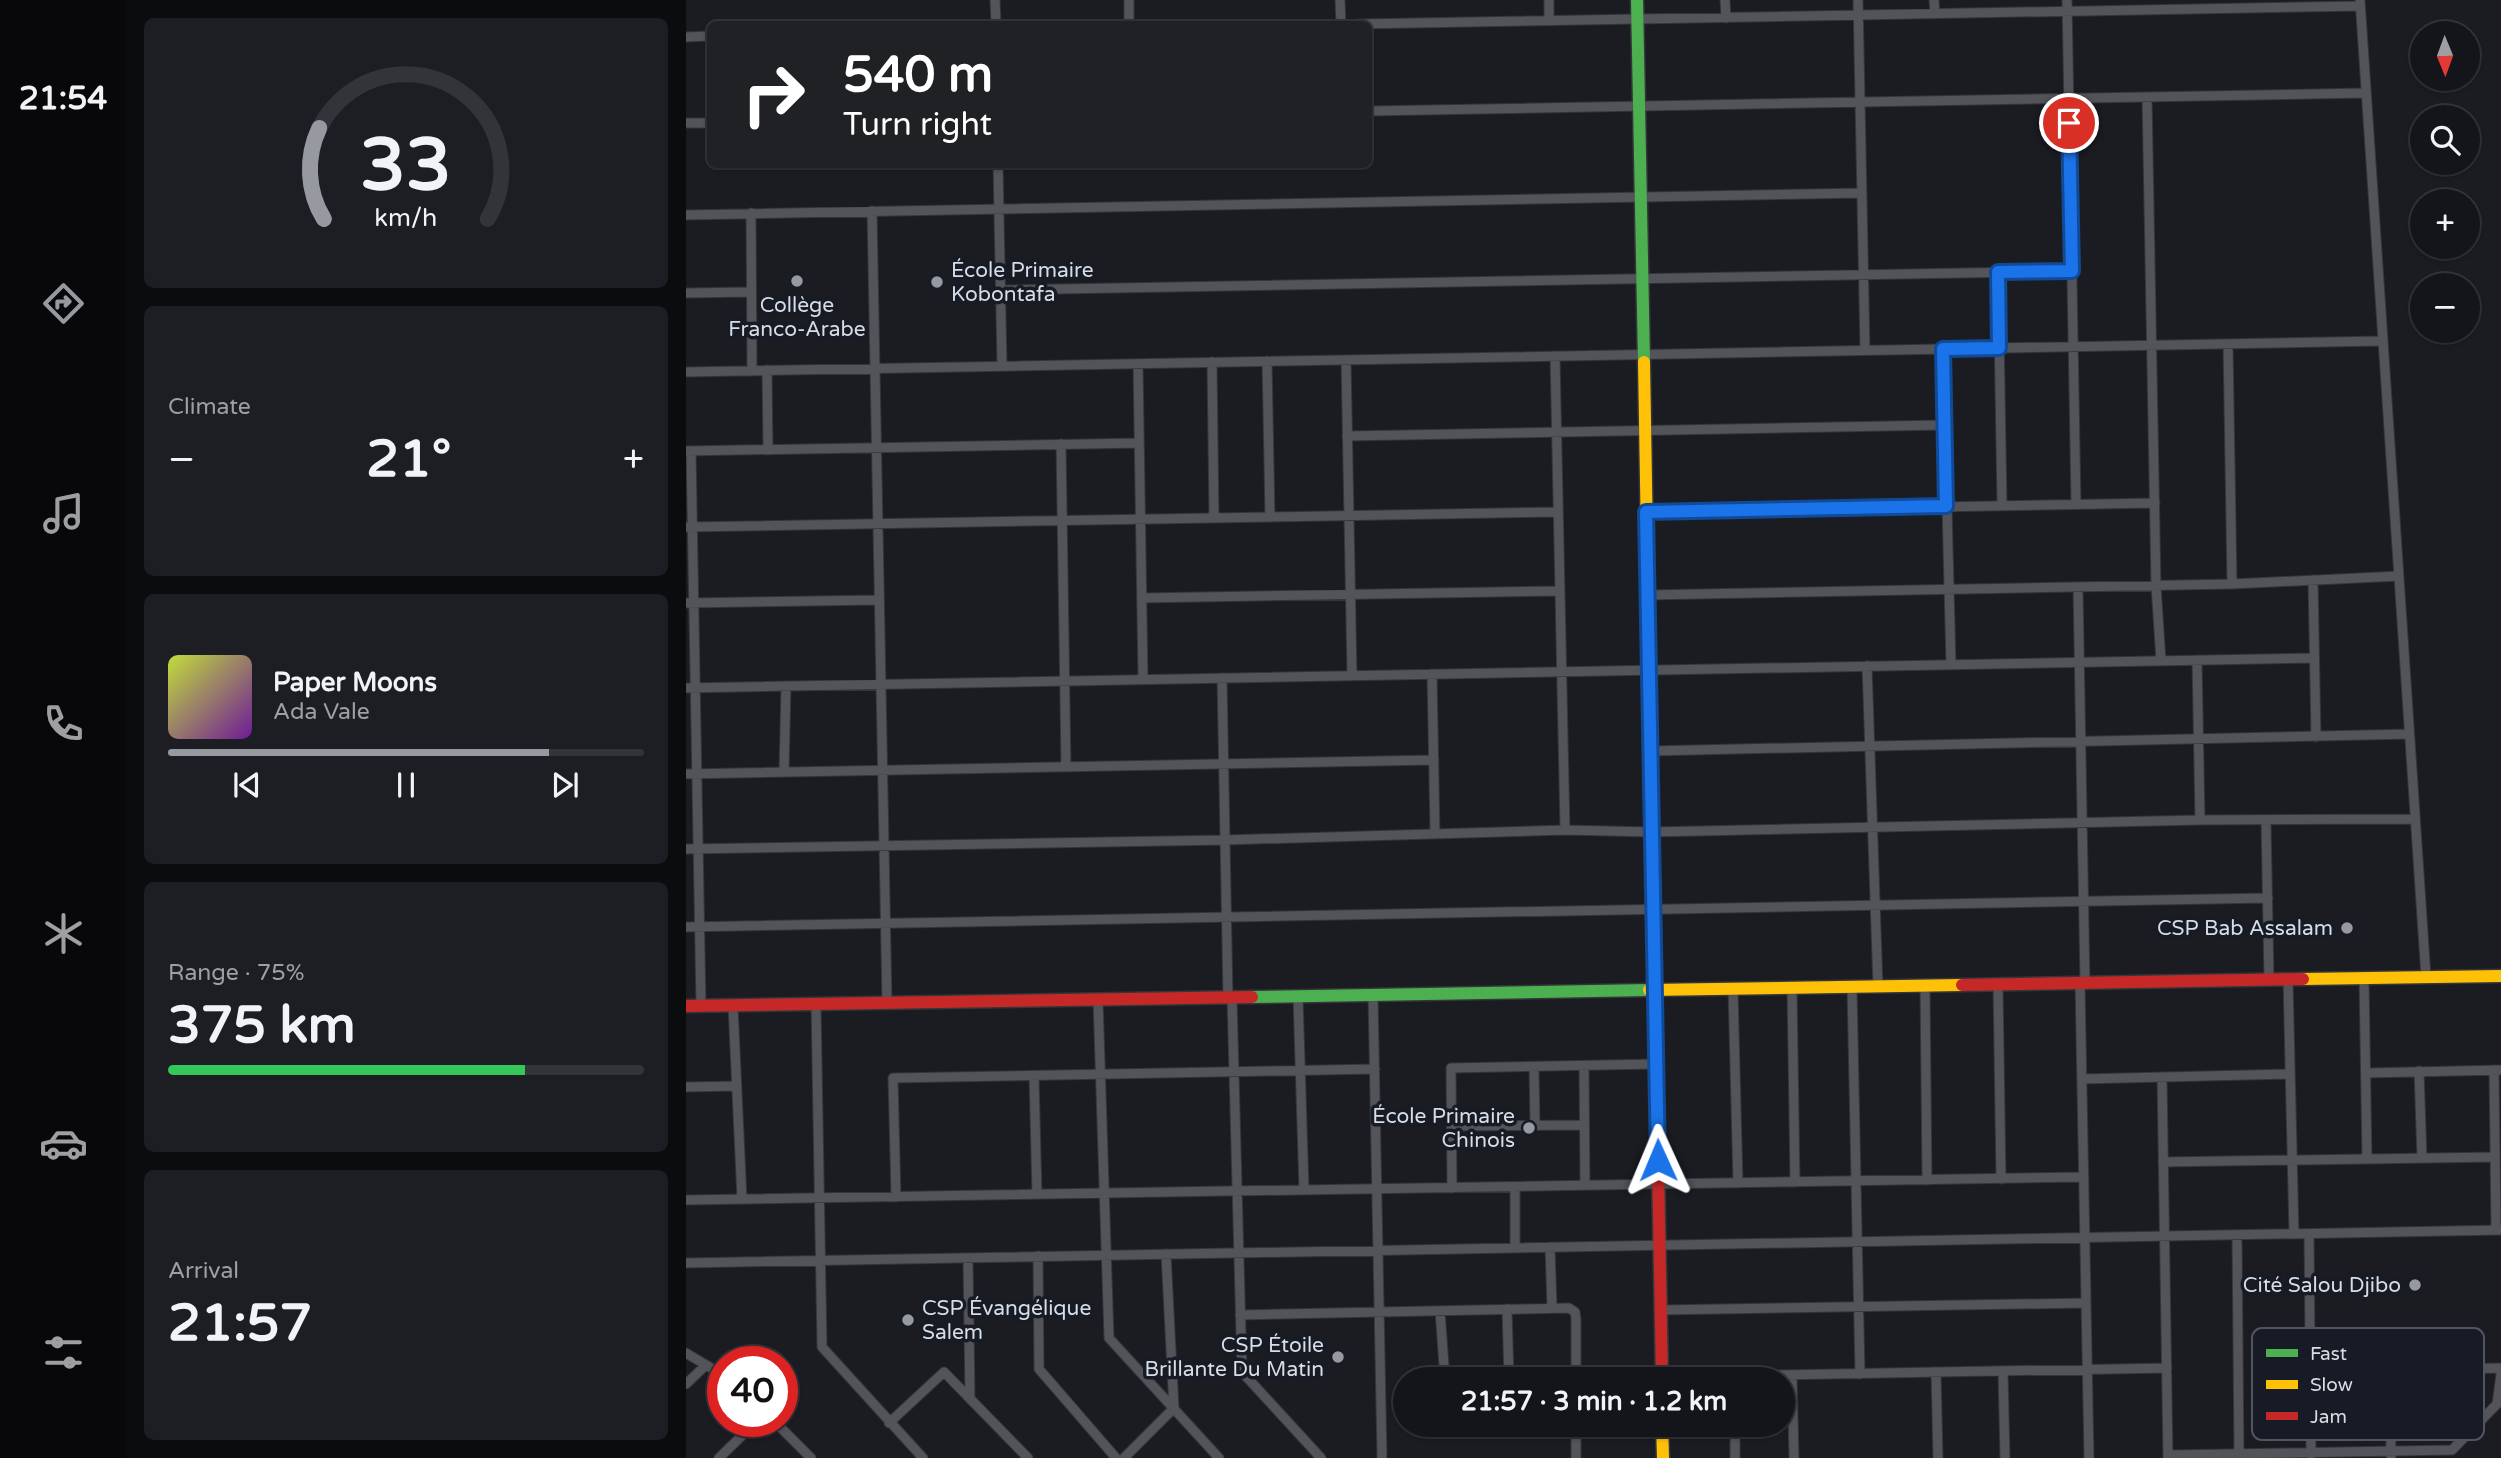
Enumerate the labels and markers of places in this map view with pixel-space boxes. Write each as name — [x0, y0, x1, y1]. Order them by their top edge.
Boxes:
pin — [2039, 93, 2099, 153]
place label: École Primaire Kobontafa — [951, 258, 1094, 307]
marker: Collège Franco-Arabe — [789, 273, 805, 289]
marker: École Primaire Kobontafa — [929, 274, 945, 290]
place label: Collège Franco-Arabe — [728, 293, 866, 342]
place label: CSP Bab Assalam — [2157, 916, 2333, 941]
marker: CSP Bab Assalam — [2339, 920, 2355, 936]
place label: École Primaire Chinois — [1372, 1104, 1515, 1153]
marker: École Primaire Chinois — [1521, 1120, 1537, 1136]
place label: Cité Salou Djibo — [2243, 1273, 2401, 1298]
marker: Cité Salou Djibo — [2407, 1277, 2423, 1293]
place label: CSP Évangélique Salem — [922, 1296, 1091, 1345]
marker: CSP Évangélique Salem — [900, 1312, 916, 1328]
place label: CSP Étoile Brillante Du Matin — [1145, 1333, 1324, 1382]
marker: CSP Étoile Brillante Du Matin — [1330, 1349, 1346, 1365]

